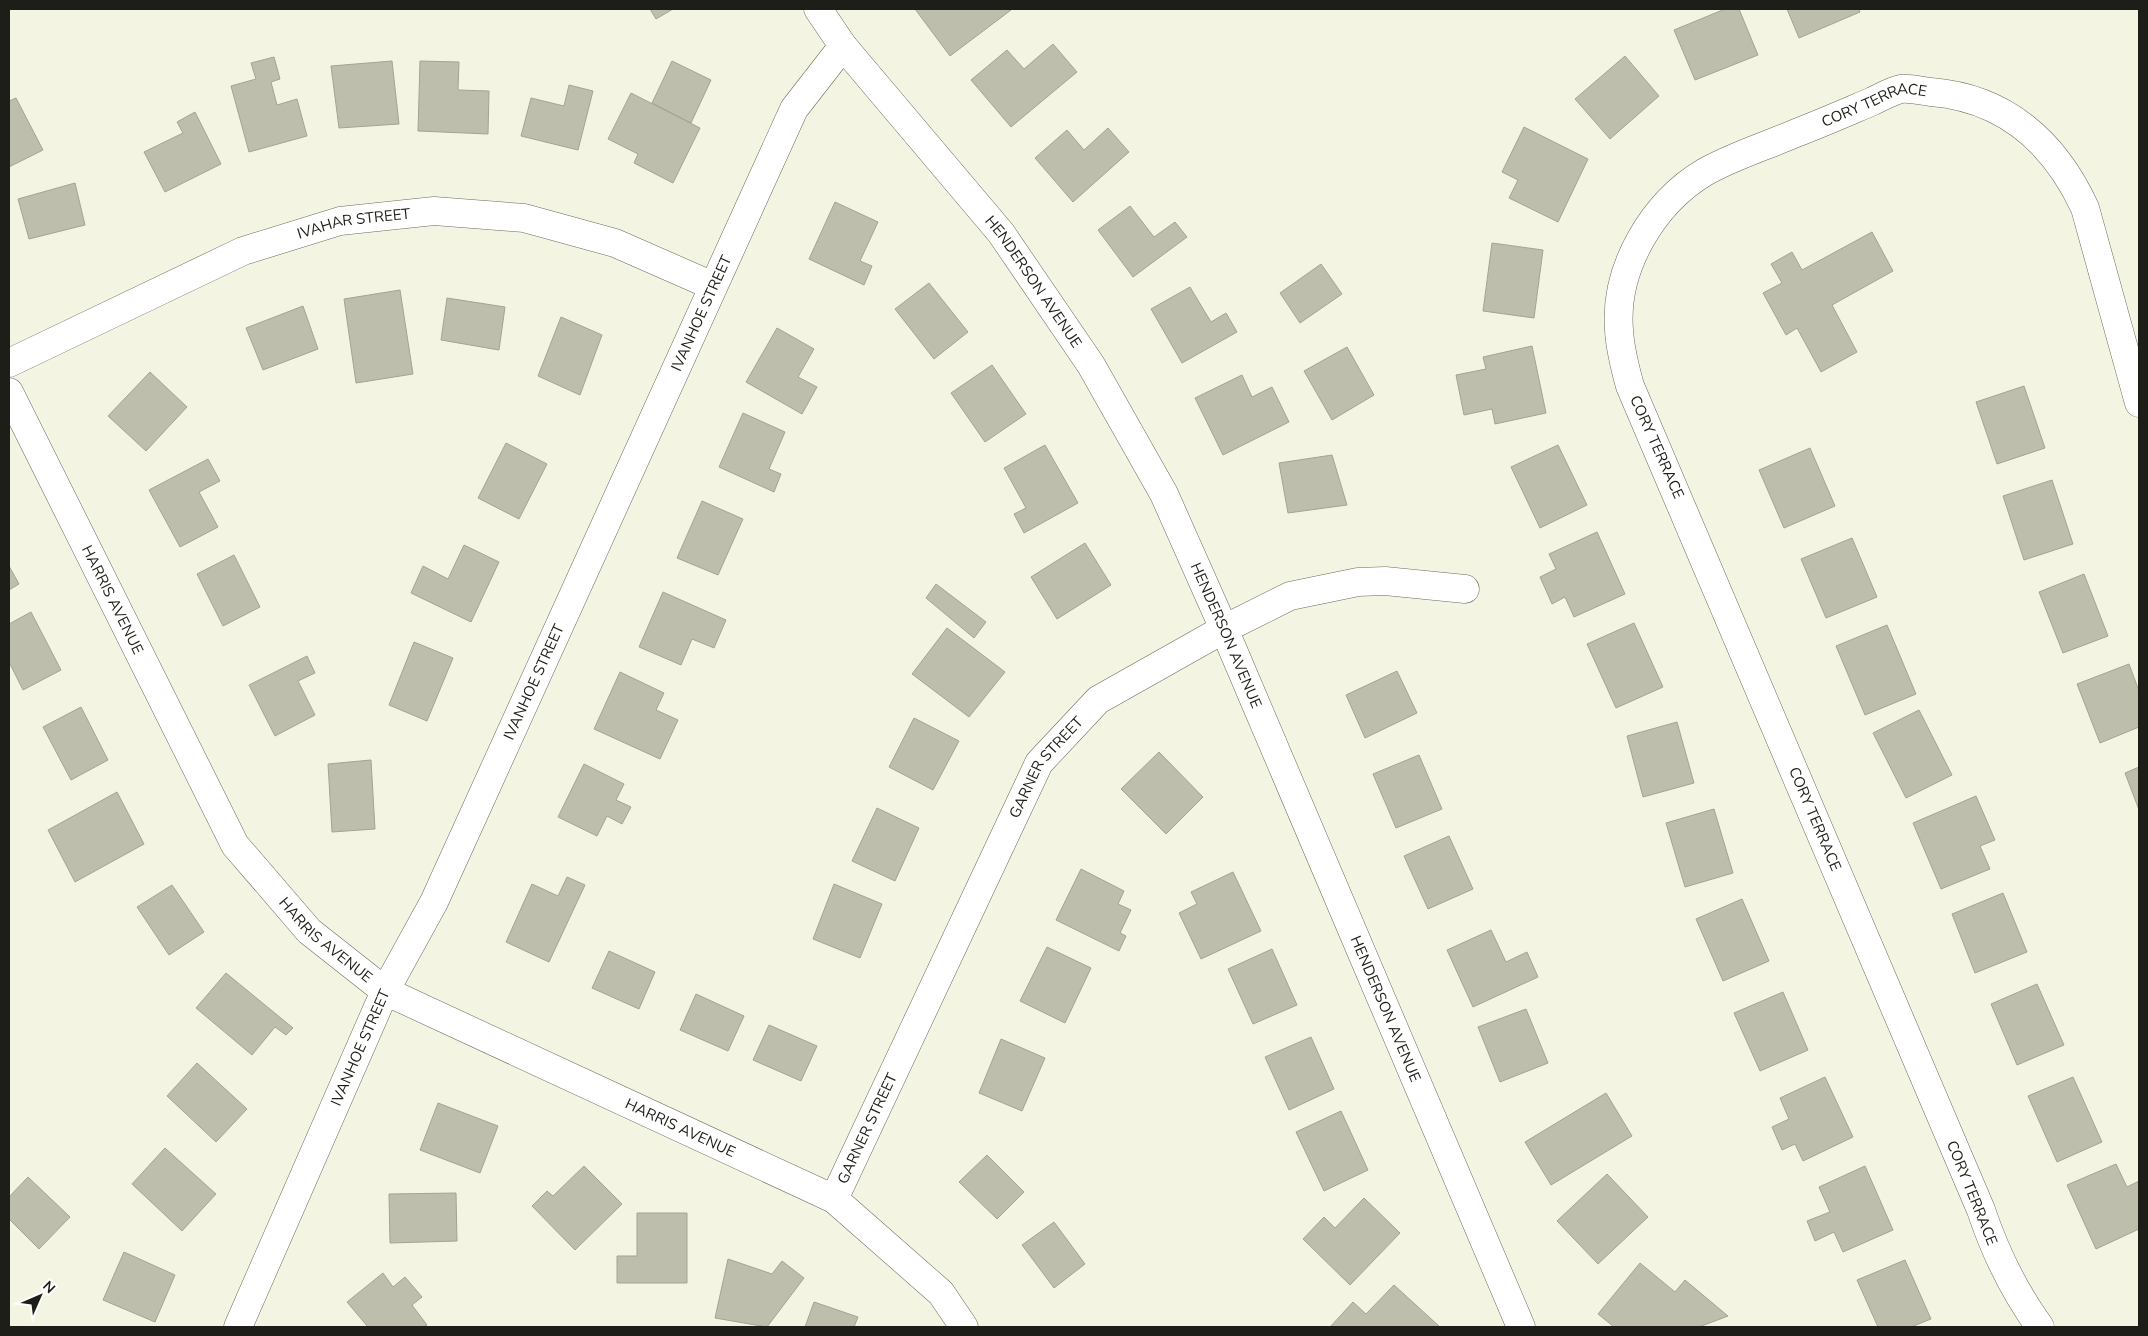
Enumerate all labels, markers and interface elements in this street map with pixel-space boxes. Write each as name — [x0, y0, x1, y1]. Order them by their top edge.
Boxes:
street label: CORY TERRACE — [1818, 79, 1928, 132]
street label: IVAHAR STREET — [295, 204, 411, 244]
street label: HENDERSON AVENUE — [981, 211, 1086, 352]
street label: IVANHOE STREET — [666, 252, 736, 374]
street label: CORY TERRACE — [1625, 392, 1689, 502]
street label: HARRIS AVENUE — [77, 542, 148, 657]
street label: HENDERSON AVENUE — [1186, 559, 1267, 711]
street label: IVANHOE STREET — [499, 621, 569, 743]
street label: GARNER STREET — [1004, 712, 1087, 821]
street label: CORY TERRACE — [1784, 764, 1846, 874]
street label: HARRIS AVENUE — [274, 893, 376, 987]
street label: HENDERSON AVENUE — [1346, 933, 1426, 1085]
street label: IVANHOE STREET — [326, 986, 395, 1109]
street label: GARNER STREET — [833, 1070, 902, 1187]
street label: HARRIS AVENUE — [622, 1094, 739, 1162]
street label: CORY TERRACE — [1942, 1138, 2002, 1248]
north arrow — [15, 1271, 65, 1321]
text: N — [38, 1277, 59, 1298]

